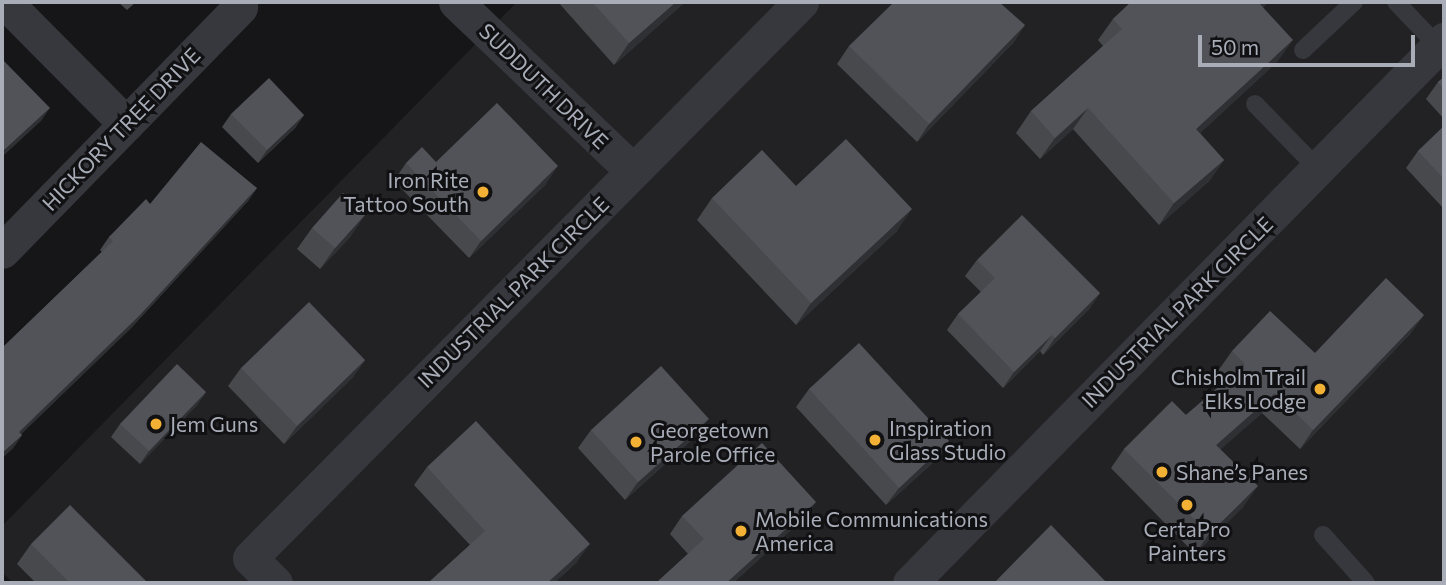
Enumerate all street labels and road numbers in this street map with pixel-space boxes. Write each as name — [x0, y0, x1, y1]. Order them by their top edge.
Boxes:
street label: SUDDUTH DRIVE — [474, 18, 614, 154]
street label: HICKORY TREE DRIVE — [37, 42, 205, 216]
street label: INDUSTRIAL PARK CIRCLE — [412, 191, 614, 393]
street label: INDUSTRIAL PARK CIRCLE — [1076, 211, 1278, 413]

